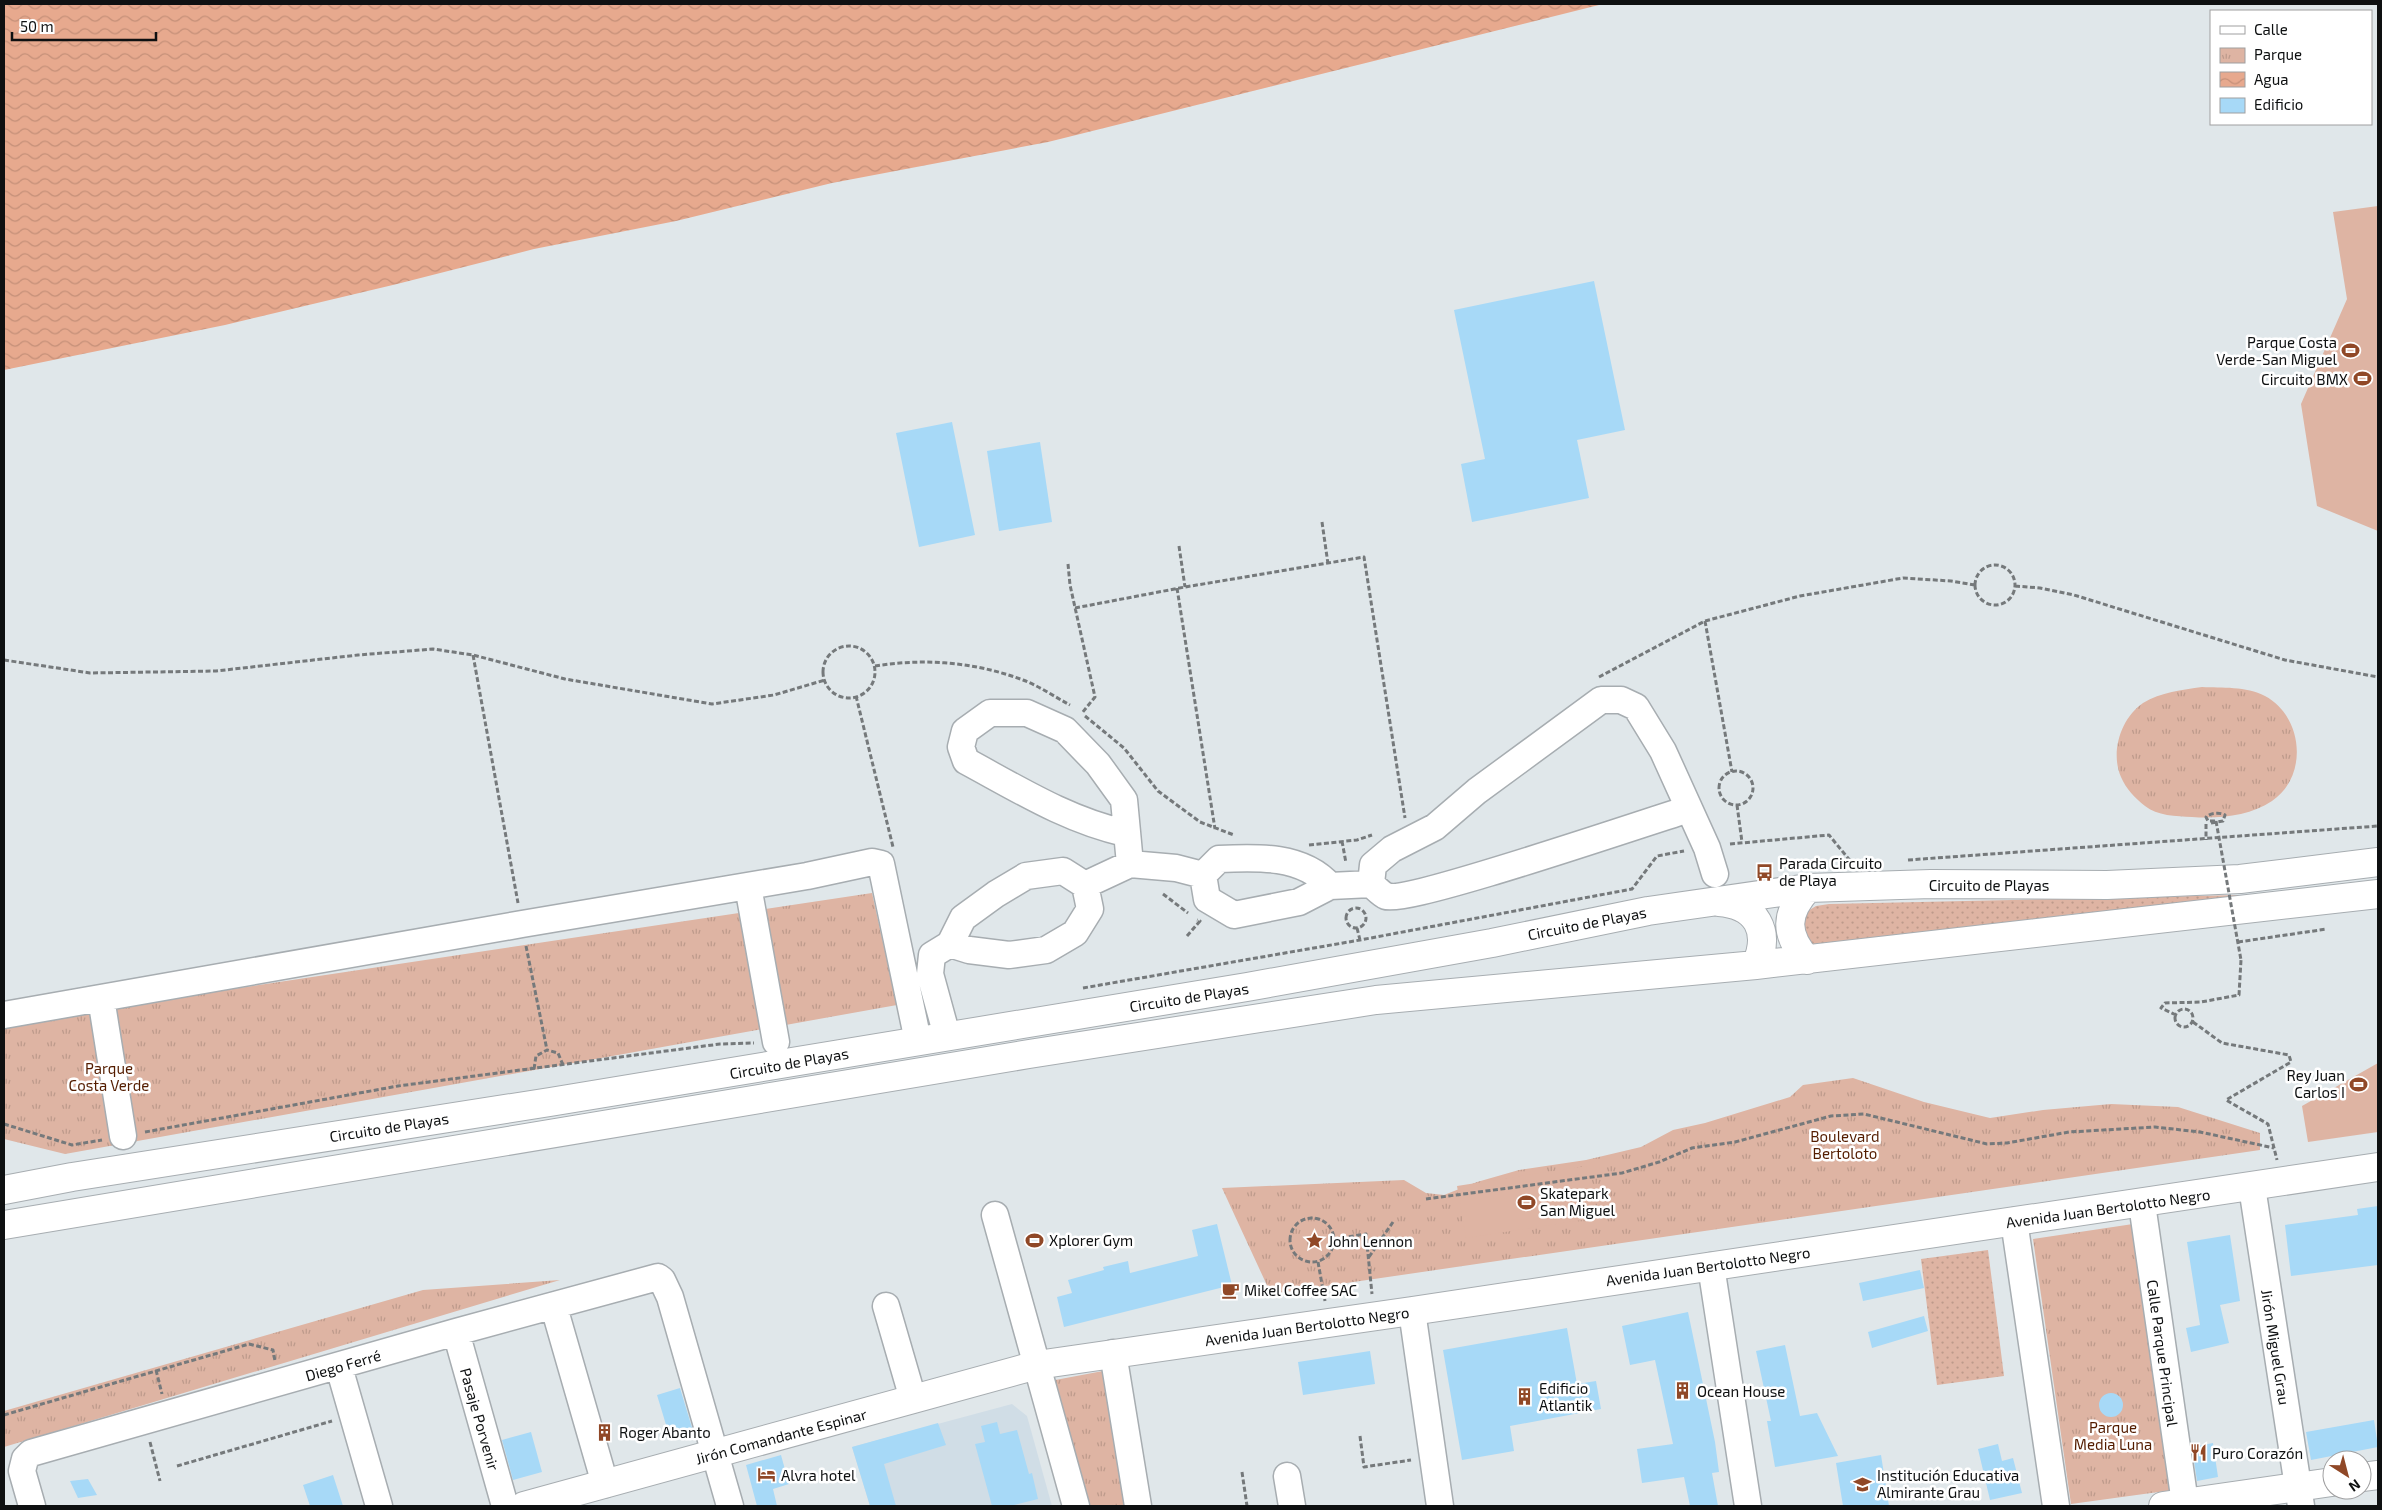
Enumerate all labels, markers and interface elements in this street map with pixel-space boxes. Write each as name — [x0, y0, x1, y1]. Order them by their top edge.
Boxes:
scale bar — [12, 10, 156, 42]
legend — [2210, 10, 2372, 125]
text: 50 m — [20, 17, 54, 35]
text: Calle — [2254, 20, 2288, 38]
text: Parque — [2254, 45, 2302, 63]
text: Agua — [2254, 70, 2289, 88]
text: Edificio — [2254, 95, 2303, 113]
place label: Parque Costa Verde-San Miguel — [2216, 333, 2338, 368]
sports icon: Parque Costa Verde-San Miguel — [2341, 341, 2361, 361]
sports icon: Circuito BMX — [2352, 369, 2372, 389]
place label: Circuito BMX — [2261, 370, 2348, 388]
place label: Parada Circuito de Playa — [1779, 854, 1882, 889]
bus stop icon: Parada Circuito de Playa — [1755, 862, 1775, 882]
street label: Circuito de Playas — [1929, 876, 2049, 894]
street label: Circuito de Playas — [1526, 903, 1648, 943]
street label: Circuito de Playas — [1128, 979, 1250, 1015]
street label: Circuito de Playas — [728, 1044, 850, 1082]
park label: Parque Costa Verde — [69, 1059, 149, 1094]
place label: Rey Juan Carlos I — [2287, 1066, 2345, 1101]
sports icon: Rey Juan Carlos I — [2349, 1074, 2369, 1094]
street label: Circuito de Playas — [328, 1109, 450, 1145]
park label: Boulevard Bertoloto — [1810, 1127, 1880, 1162]
place label: Skatepark San Miguel — [1540, 1184, 1616, 1219]
street label: Avenida Juan Bertolotto Negro — [2005, 1185, 2211, 1231]
sports icon: Skatepark San Miguel — [1516, 1192, 1536, 1212]
sports icon: Xplorer Gym — [1025, 1230, 1045, 1250]
place label: Xplorer Gym — [1049, 1231, 1133, 1249]
place icon: John Lennon — [1304, 1231, 1324, 1251]
place label: John Lennon — [1328, 1232, 1413, 1250]
street label: Avenida Juan Bertolotto Negro — [1605, 1243, 1811, 1289]
street label: Calle Parque Principal — [2144, 1278, 2182, 1428]
cafe icon: Mikel Coffee SAC — [1220, 1280, 1240, 1300]
place label: Mikel Coffee SAC — [1244, 1281, 1358, 1299]
street label: Jirón Miguel Grau — [2258, 1288, 2294, 1406]
street label: Avenida Juan Bertolotto Negro — [1204, 1303, 1410, 1349]
street label: Diego Ferré — [303, 1346, 383, 1384]
street label: Pasaje Porvenir — [456, 1366, 503, 1473]
place label: Edificio Atlantik — [1539, 1379, 1593, 1414]
building icon: Ocean House — [1673, 1381, 1693, 1401]
place label: Ocean House — [1697, 1382, 1785, 1400]
building icon: Edificio Atlantik — [1515, 1387, 1535, 1407]
street label: Jirón Comandante Espinar — [693, 1404, 869, 1468]
park label: Parque Media Luna — [2074, 1418, 2152, 1453]
building icon: Roger Abanto — [595, 1422, 615, 1442]
place label: Roger Abanto — [619, 1423, 711, 1441]
restaurant icon: Puro Corazón — [2188, 1443, 2208, 1463]
place label: Puro Corazón — [2212, 1444, 2303, 1462]
north arrow — [2322, 1450, 2372, 1500]
hotel icon: Alvra hotel — [757, 1465, 777, 1485]
place label: Alvra hotel — [781, 1466, 856, 1484]
place label: Institución Educativa Almirante Grau — [1877, 1466, 2019, 1501]
school or university icon: Institución Educativa Almirante Grau — [1853, 1474, 1873, 1494]
text: N — [2346, 1476, 2364, 1496]

